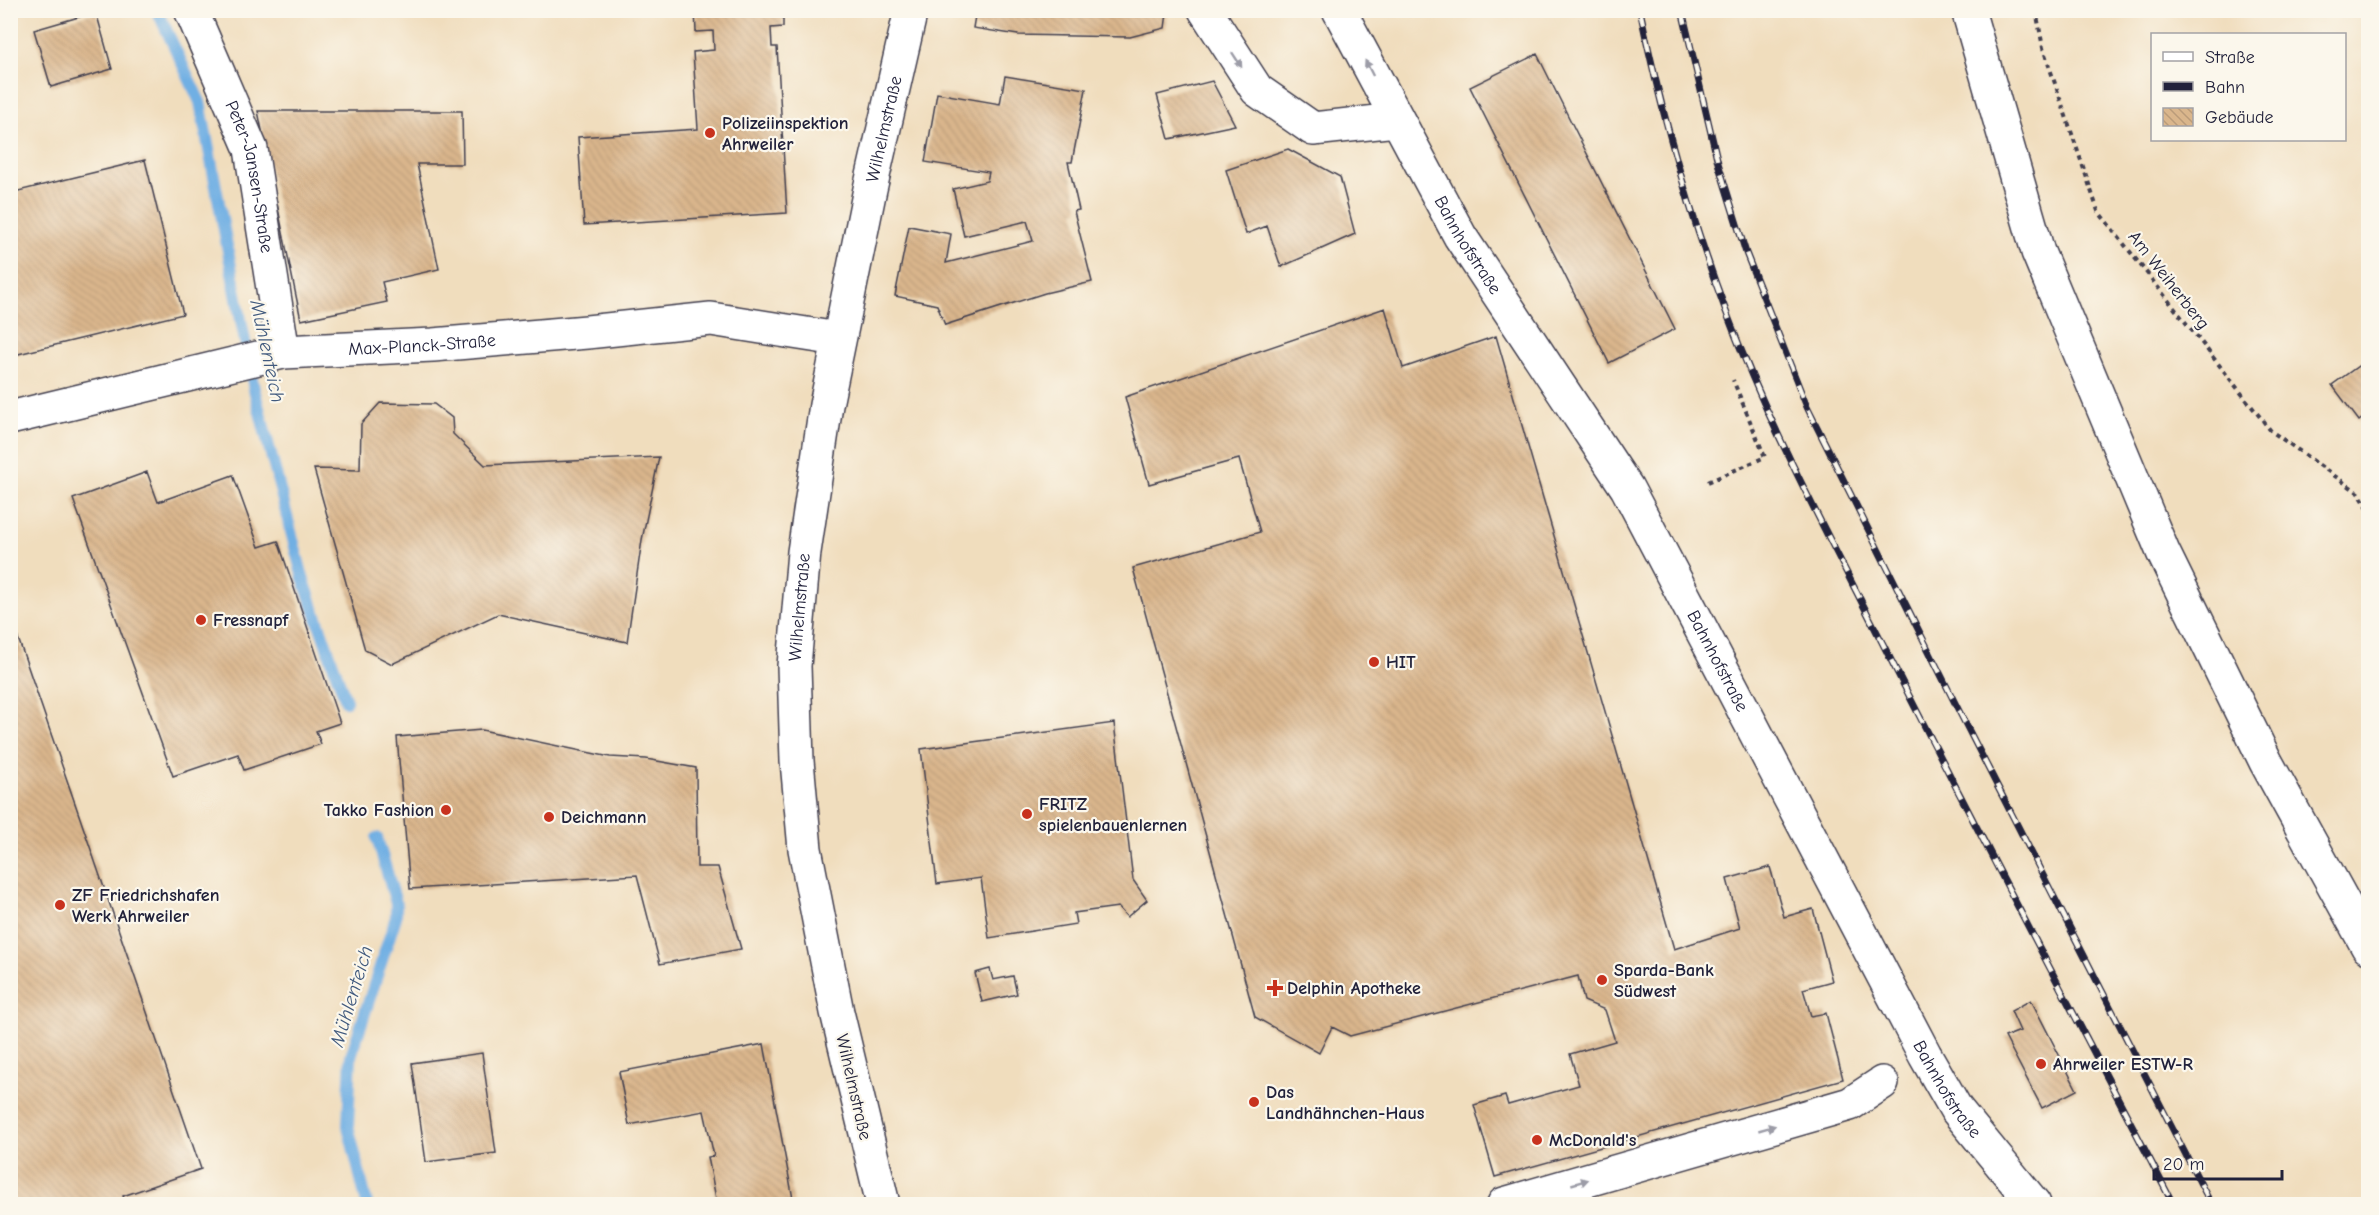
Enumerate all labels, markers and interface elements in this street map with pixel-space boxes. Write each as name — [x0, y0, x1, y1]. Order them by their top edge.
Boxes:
legend — [2151, 33, 2346, 141]
text: Straße — [2205, 47, 2255, 68]
one-way arrow — [1231, 51, 1243, 67]
one-way arrow — [1364, 59, 1374, 76]
street label: Wilhelmstraße — [862, 74, 907, 184]
text: Bahn — [2205, 77, 2245, 98]
street label: Peter-Jansen-Straße — [220, 98, 277, 254]
text: Gebäude — [2205, 107, 2274, 128]
place label: Polizeiinspektion Ahrweiler — [722, 113, 849, 155]
marker: Polizeiinspektion Ahrweiler — [703, 126, 717, 140]
street label: Bahnhofstraße — [1429, 192, 1506, 298]
street label: Am Weiherberg — [2124, 227, 2214, 334]
water label: Mühlenteich — [245, 297, 290, 405]
street label: Max-Planck-Straße — [348, 330, 497, 360]
street label: Wilhelmstraße — [784, 552, 815, 662]
street label: Bahnhofstraße — [1682, 607, 1753, 715]
place label: Fressnapf — [213, 610, 290, 631]
marker: Fressnapf — [194, 613, 208, 627]
place label: HIT — [1386, 652, 1416, 673]
marker: HIT — [1367, 655, 1381, 669]
place label: FRITZ spielenbauenlernen — [1039, 794, 1187, 836]
place label: Takko Fashion — [324, 800, 434, 821]
marker: Takko Fashion — [439, 803, 453, 817]
place label: Deichmann — [561, 807, 646, 828]
marker: FRITZ spielenbauenlernen — [1020, 807, 1034, 821]
marker: Deichmann — [542, 810, 556, 824]
place label: ZF Friedrichshafen Werk Ahrweiler — [72, 885, 219, 927]
marker: ZF Friedrichshafen Werk Ahrweiler — [53, 898, 67, 912]
water label: Mühlenteich — [325, 943, 378, 1050]
place label: Sparda-Bank Südwest — [1614, 960, 1714, 1002]
marker: Sparda-Bank Südwest — [1595, 973, 1609, 987]
place label: Delphin Apotheke — [1287, 978, 1421, 999]
marker: Delphin Apotheke — [1268, 981, 1282, 995]
street label: Wilhelmstraße — [831, 1032, 876, 1142]
street label: Bahnhofstraße — [1908, 1037, 1985, 1142]
place label: Ahrweiler ESTW-R — [2053, 1054, 2193, 1075]
marker: Ahrweiler ESTW-R — [2034, 1057, 2048, 1071]
place label: Das Landhähnchen-Haus — [1266, 1082, 1425, 1124]
marker: Das Landhähnchen-Haus — [1247, 1095, 1261, 1109]
one-way arrow — [1758, 1123, 1776, 1132]
place label: McDonald's — [1549, 1130, 1637, 1151]
marker: McDonald's — [1530, 1133, 1544, 1147]
scale bar — [2154, 1143, 2282, 1181]
text: 20 m — [2163, 1154, 2204, 1175]
one-way arrow — [1571, 1177, 1589, 1186]

